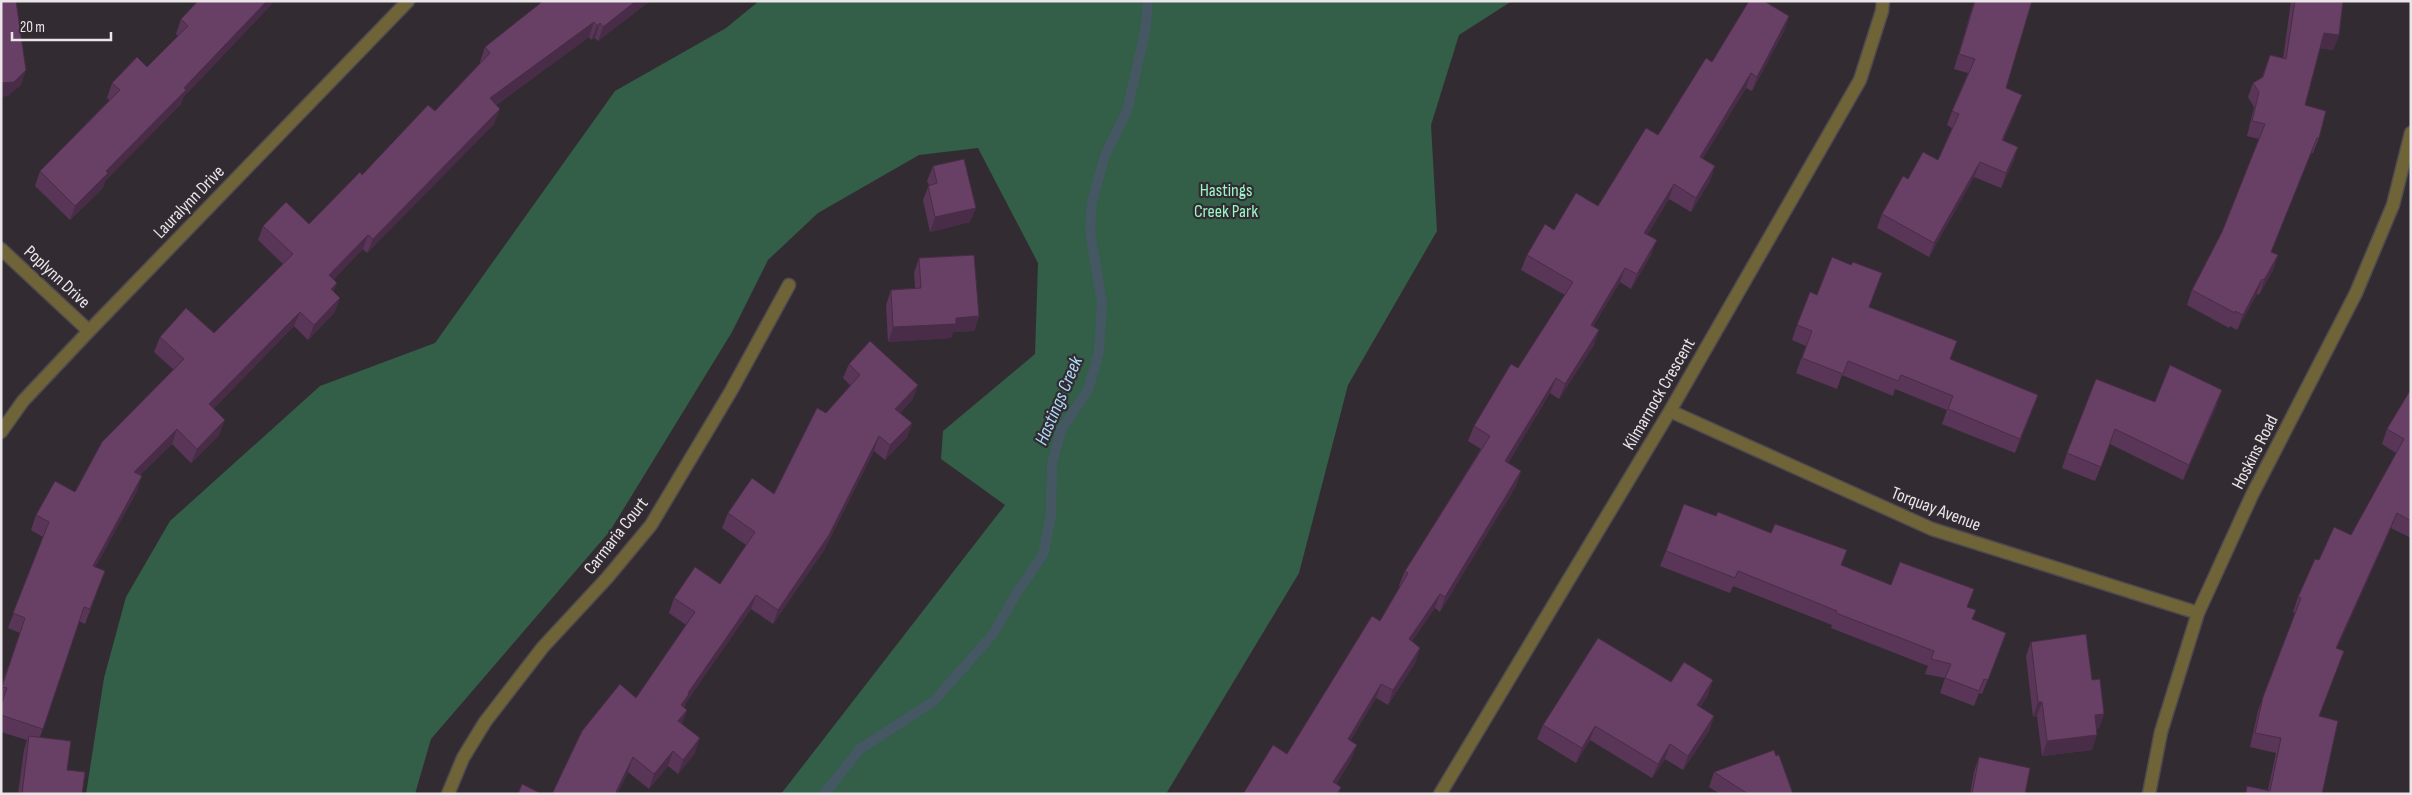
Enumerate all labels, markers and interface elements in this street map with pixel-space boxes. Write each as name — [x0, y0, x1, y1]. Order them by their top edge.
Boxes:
scale bar — [12, 10, 111, 42]
text: 20 m — [20, 18, 45, 37]
street label: Lauralynn Drive — [149, 161, 229, 243]
park label: Hastings Creek Park — [1194, 180, 1258, 222]
street label: Poplynn Drive — [20, 241, 94, 313]
street label: Kilmarnock Crescent — [1619, 334, 1700, 454]
water label: Hastings Creek — [1030, 352, 1088, 449]
street label: Hoskins Road — [2227, 411, 2283, 493]
street label: Torquay Avenue — [1888, 482, 1984, 536]
street label: Carmaria Court — [579, 493, 653, 579]

